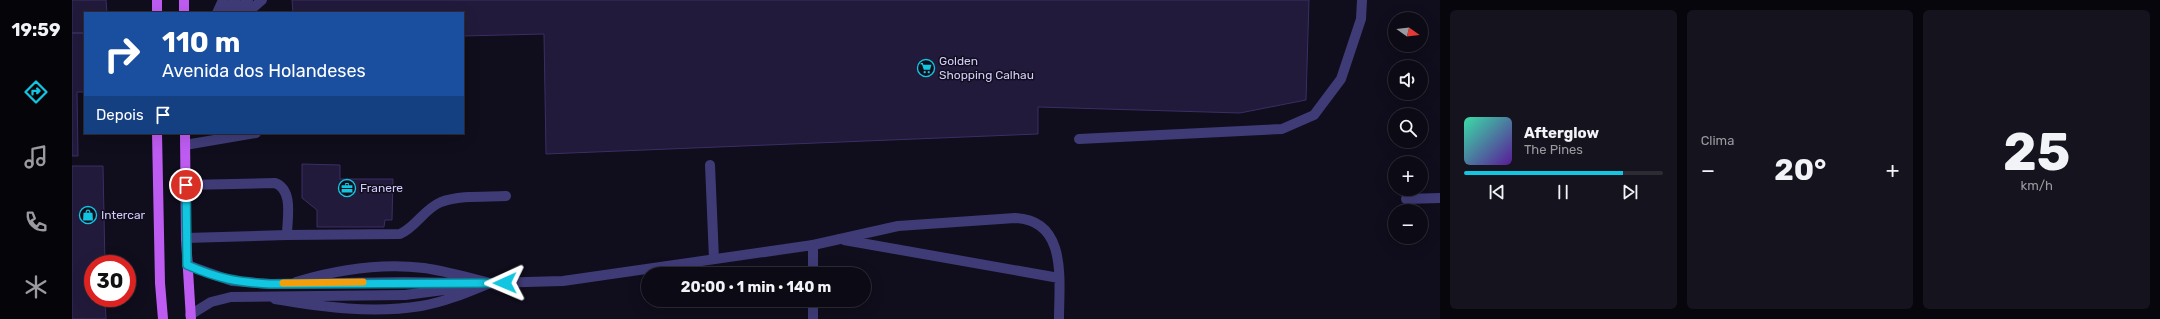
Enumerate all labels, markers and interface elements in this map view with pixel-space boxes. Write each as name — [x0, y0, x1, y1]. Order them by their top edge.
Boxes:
north arrow — [1388, 12, 1428, 52]
map controls — [1388, 12, 1428, 244]
text: 19:59 — [12, 19, 60, 41]
text: 110 m — [162, 26, 240, 59]
icon: right — [96, 28, 148, 80]
place label: Golden Shopping Calhau — [939, 54, 1034, 82]
supermarket icon: Golden Shopping Calhau — [916, 58, 936, 78]
text: Avenida dos Holandeses — [162, 60, 366, 82]
button: sound — [1388, 60, 1428, 100]
icon: directions — [22, 78, 50, 106]
icon: arrive — [152, 104, 174, 126]
text: Depois — [96, 106, 144, 124]
button: search — [1388, 108, 1428, 148]
text: 25 — [2003, 121, 2070, 183]
text: Afterglow — [1524, 124, 1599, 142]
text: Clima — [1701, 133, 1734, 148]
text: The Pines — [1524, 142, 1583, 157]
icon: music — [22, 143, 50, 171]
text: 20° — [1774, 152, 1826, 188]
button: + — [1388, 156, 1428, 196]
text: − — [1701, 157, 1715, 184]
text: + — [1886, 157, 1899, 184]
pin — [169, 168, 203, 202]
icon: arrive — [175, 174, 197, 196]
office icon: Franere — [337, 178, 357, 198]
text: km/h — [2020, 178, 2053, 193]
place label: Franere — [360, 181, 403, 195]
icon: previous — [1486, 181, 1508, 203]
icon: pause — [1552, 181, 1574, 203]
icon: next — [1619, 181, 1641, 203]
button: − — [1388, 204, 1428, 244]
shop icon: Intercar — [78, 205, 98, 225]
icon: phone — [22, 208, 50, 236]
place label: Intercar — [101, 208, 146, 222]
speed limit sign: 30 — [84, 255, 136, 307]
position arrow — [484, 262, 526, 304]
icon: climate — [22, 273, 50, 301]
text: 20:00 · 1 min · 140 m — [681, 278, 831, 296]

